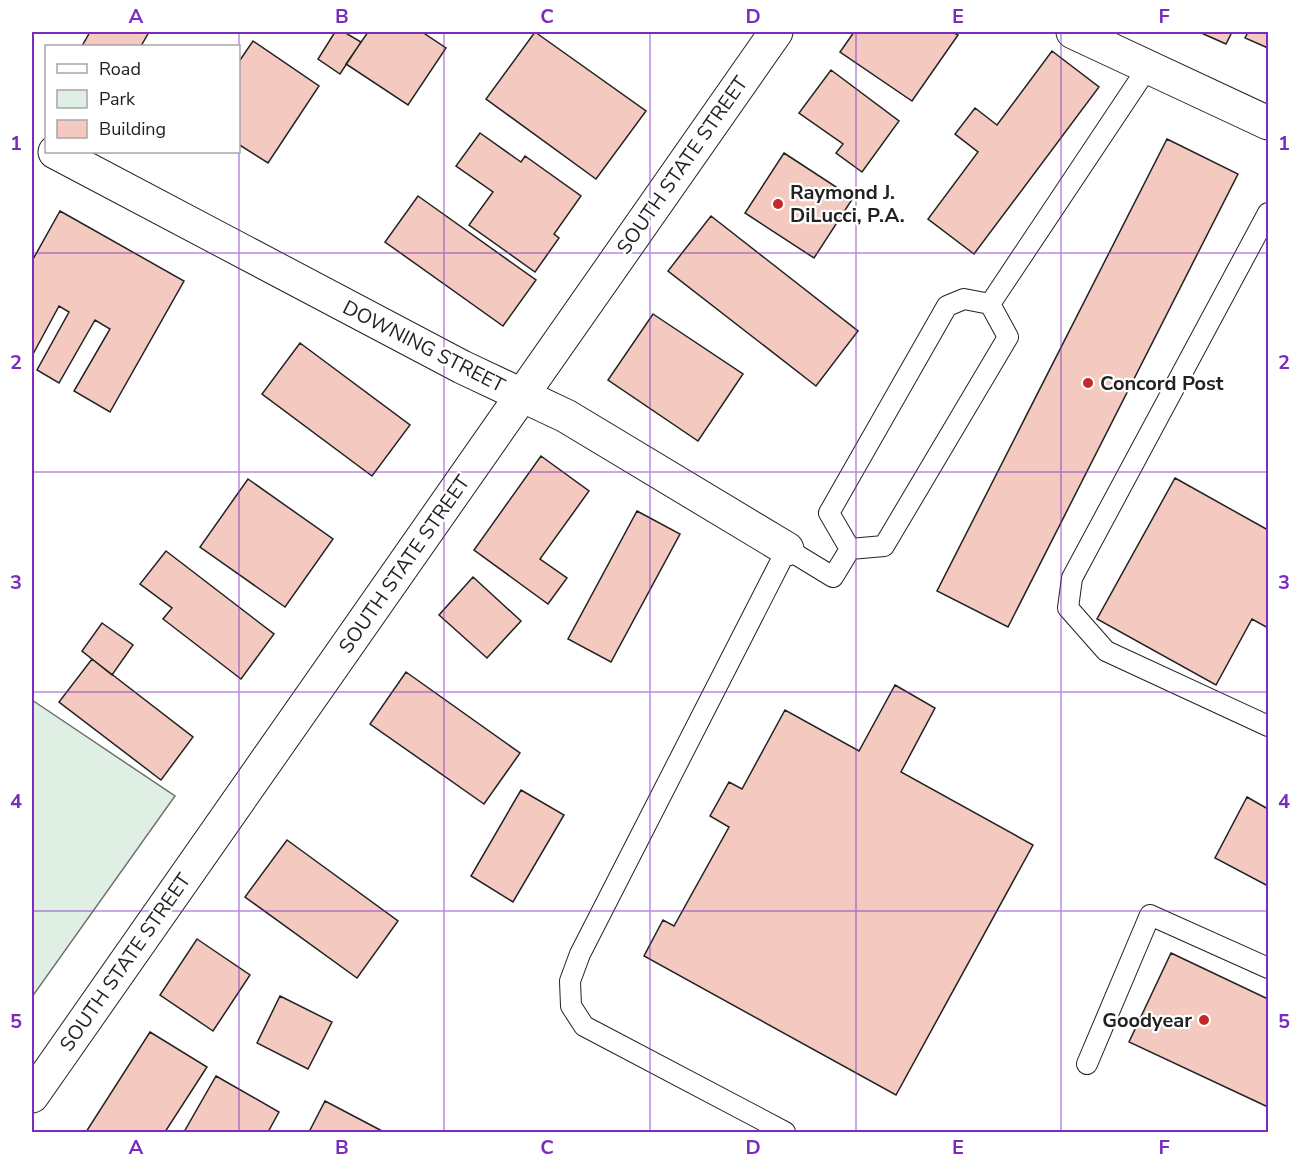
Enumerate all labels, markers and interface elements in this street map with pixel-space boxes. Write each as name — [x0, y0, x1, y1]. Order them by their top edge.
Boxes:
text: A — [129, 3, 144, 30]
text: B — [335, 3, 349, 30]
text: C — [540, 3, 554, 30]
text: D — [745, 3, 761, 30]
text: E — [952, 3, 964, 30]
text: F — [1158, 3, 1170, 30]
legend — [45, 45, 240, 153]
text: Road — [99, 57, 141, 81]
street label: SOUTH STATE STREET — [611, 71, 754, 260]
text: Park — [99, 87, 136, 111]
text: Building — [99, 117, 166, 141]
text: 1 — [10, 130, 22, 157]
text: 1 — [1278, 130, 1290, 157]
place label: Raymond J. DiLucci, P.A. — [790, 179, 905, 229]
marker: Raymond J. DiLucci, P.A. — [771, 197, 785, 211]
street label: DOWNING STREET — [338, 294, 510, 399]
text: 2 — [10, 349, 22, 376]
text: 2 — [1278, 349, 1290, 376]
place label: Concord Post — [1100, 370, 1224, 397]
marker: Concord Post — [1081, 376, 1095, 390]
street label: SOUTH STATE STREET — [333, 470, 476, 659]
text: 3 — [10, 569, 22, 596]
text: 3 — [1278, 569, 1290, 596]
text: 4 — [10, 788, 22, 815]
text: 4 — [1278, 788, 1290, 815]
street label: SOUTH STATE STREET — [54, 868, 197, 1057]
place label: Goodyear — [1102, 1007, 1192, 1034]
text: 5 — [10, 1008, 22, 1035]
text: 5 — [1278, 1008, 1290, 1035]
marker: Goodyear — [1197, 1013, 1211, 1027]
text: A — [129, 1134, 144, 1161]
text: B — [335, 1134, 349, 1161]
text: C — [540, 1134, 554, 1161]
text: D — [745, 1134, 761, 1161]
text: E — [952, 1134, 964, 1161]
text: F — [1158, 1134, 1170, 1161]

